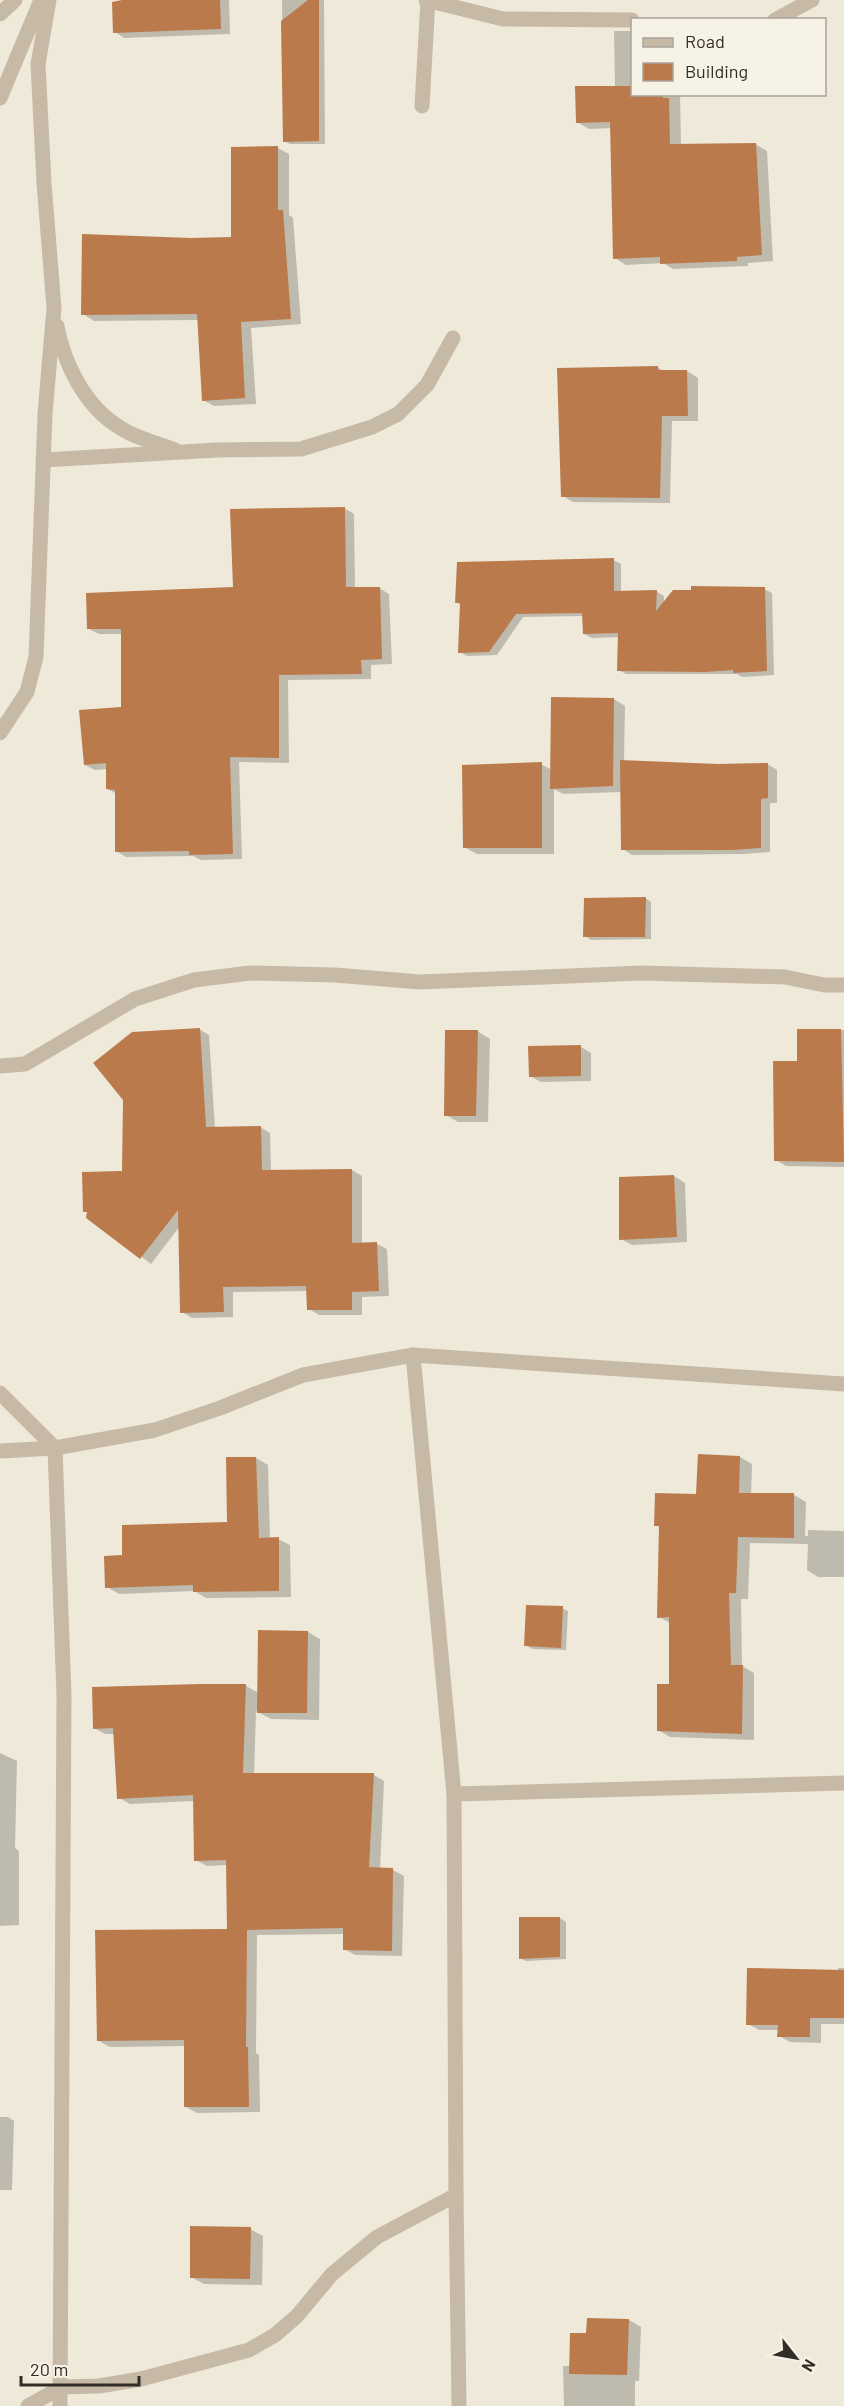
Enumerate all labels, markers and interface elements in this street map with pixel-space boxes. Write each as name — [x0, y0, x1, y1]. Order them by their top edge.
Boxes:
legend — [631, 18, 826, 96]
text: Road — [685, 30, 725, 52]
text: Building — [685, 60, 748, 82]
north arrow — [766, 2328, 826, 2388]
scale bar — [21, 2349, 140, 2387]
text: N — [798, 2357, 820, 2375]
text: 20 m — [30, 2358, 68, 2380]

